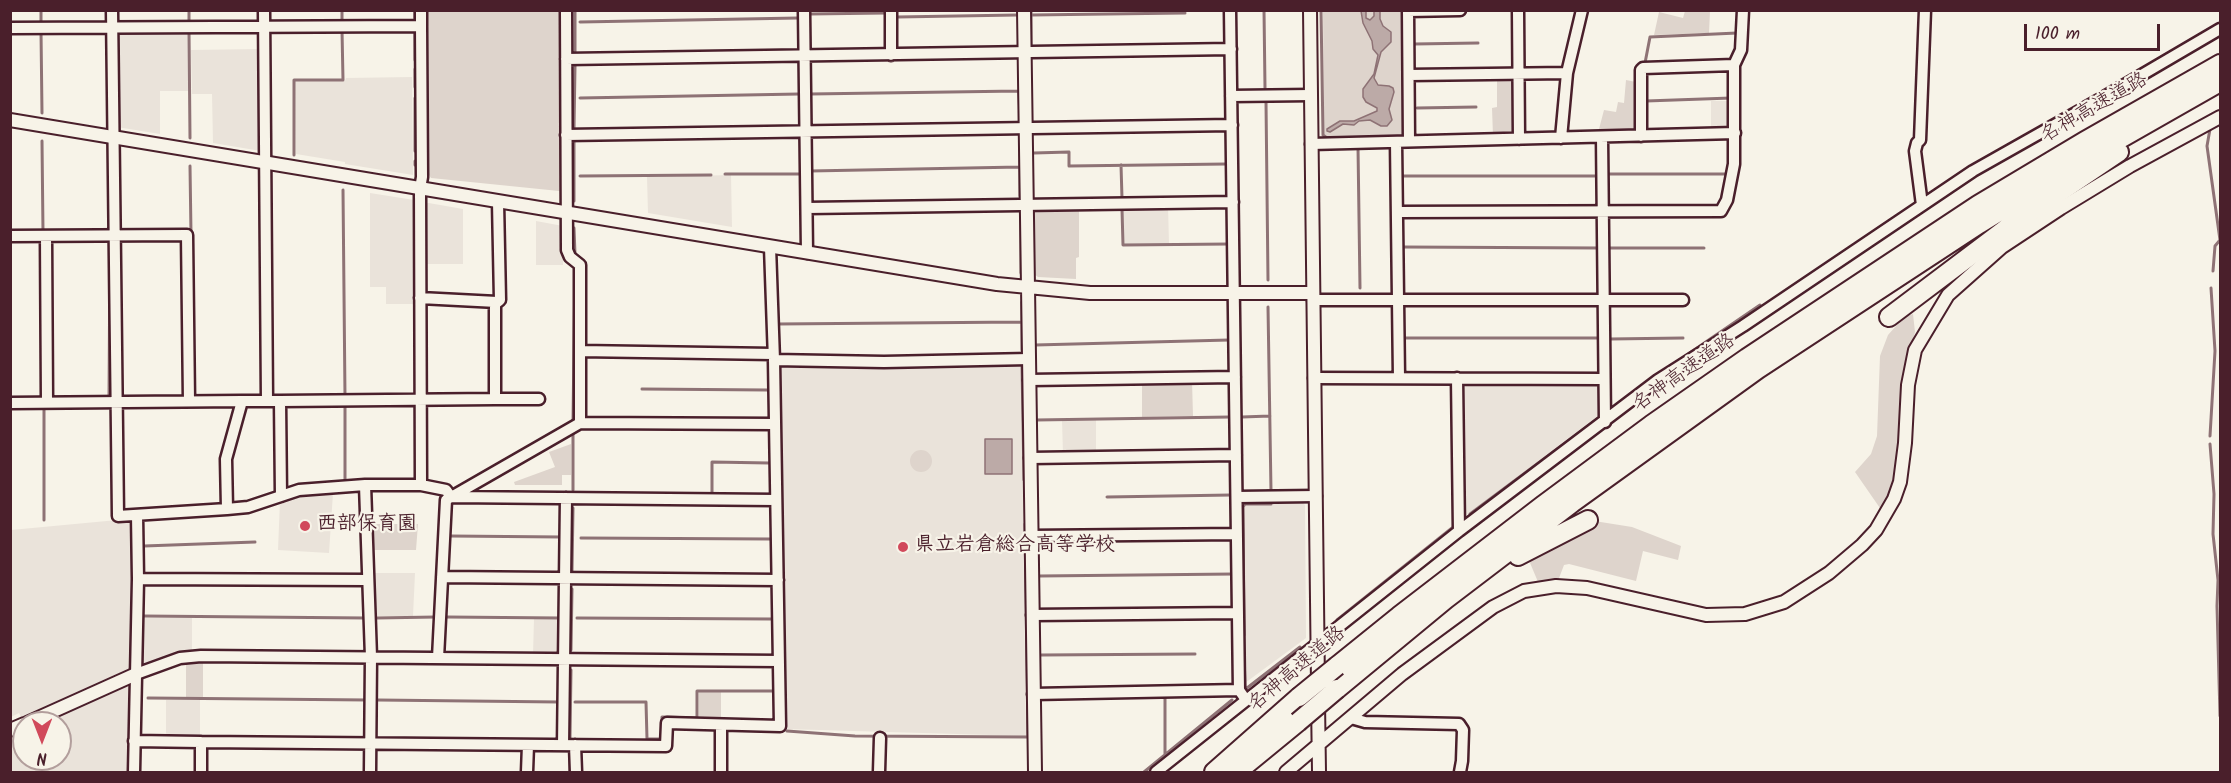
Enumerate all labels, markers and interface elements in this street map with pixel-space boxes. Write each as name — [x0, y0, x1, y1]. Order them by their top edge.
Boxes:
scale bar — [2027, 12, 2164, 50]
text: 100 m — [2035, 20, 2080, 49]
street label: 名神高速道路 — [2037, 69, 2153, 149]
street label: 名神高速道路 — [1629, 330, 1741, 418]
place label: 西部保育園 — [317, 514, 417, 538]
marker: 西部保育園 — [298, 519, 312, 533]
place label: 県立岩倉総合高等学校 — [915, 535, 1115, 559]
marker: 県立岩倉総合高等学校 — [896, 540, 910, 554]
street label: 名神高速道路 — [1244, 622, 1352, 718]
north arrow — [12, 711, 72, 771]
text: N — [37, 745, 47, 770]

